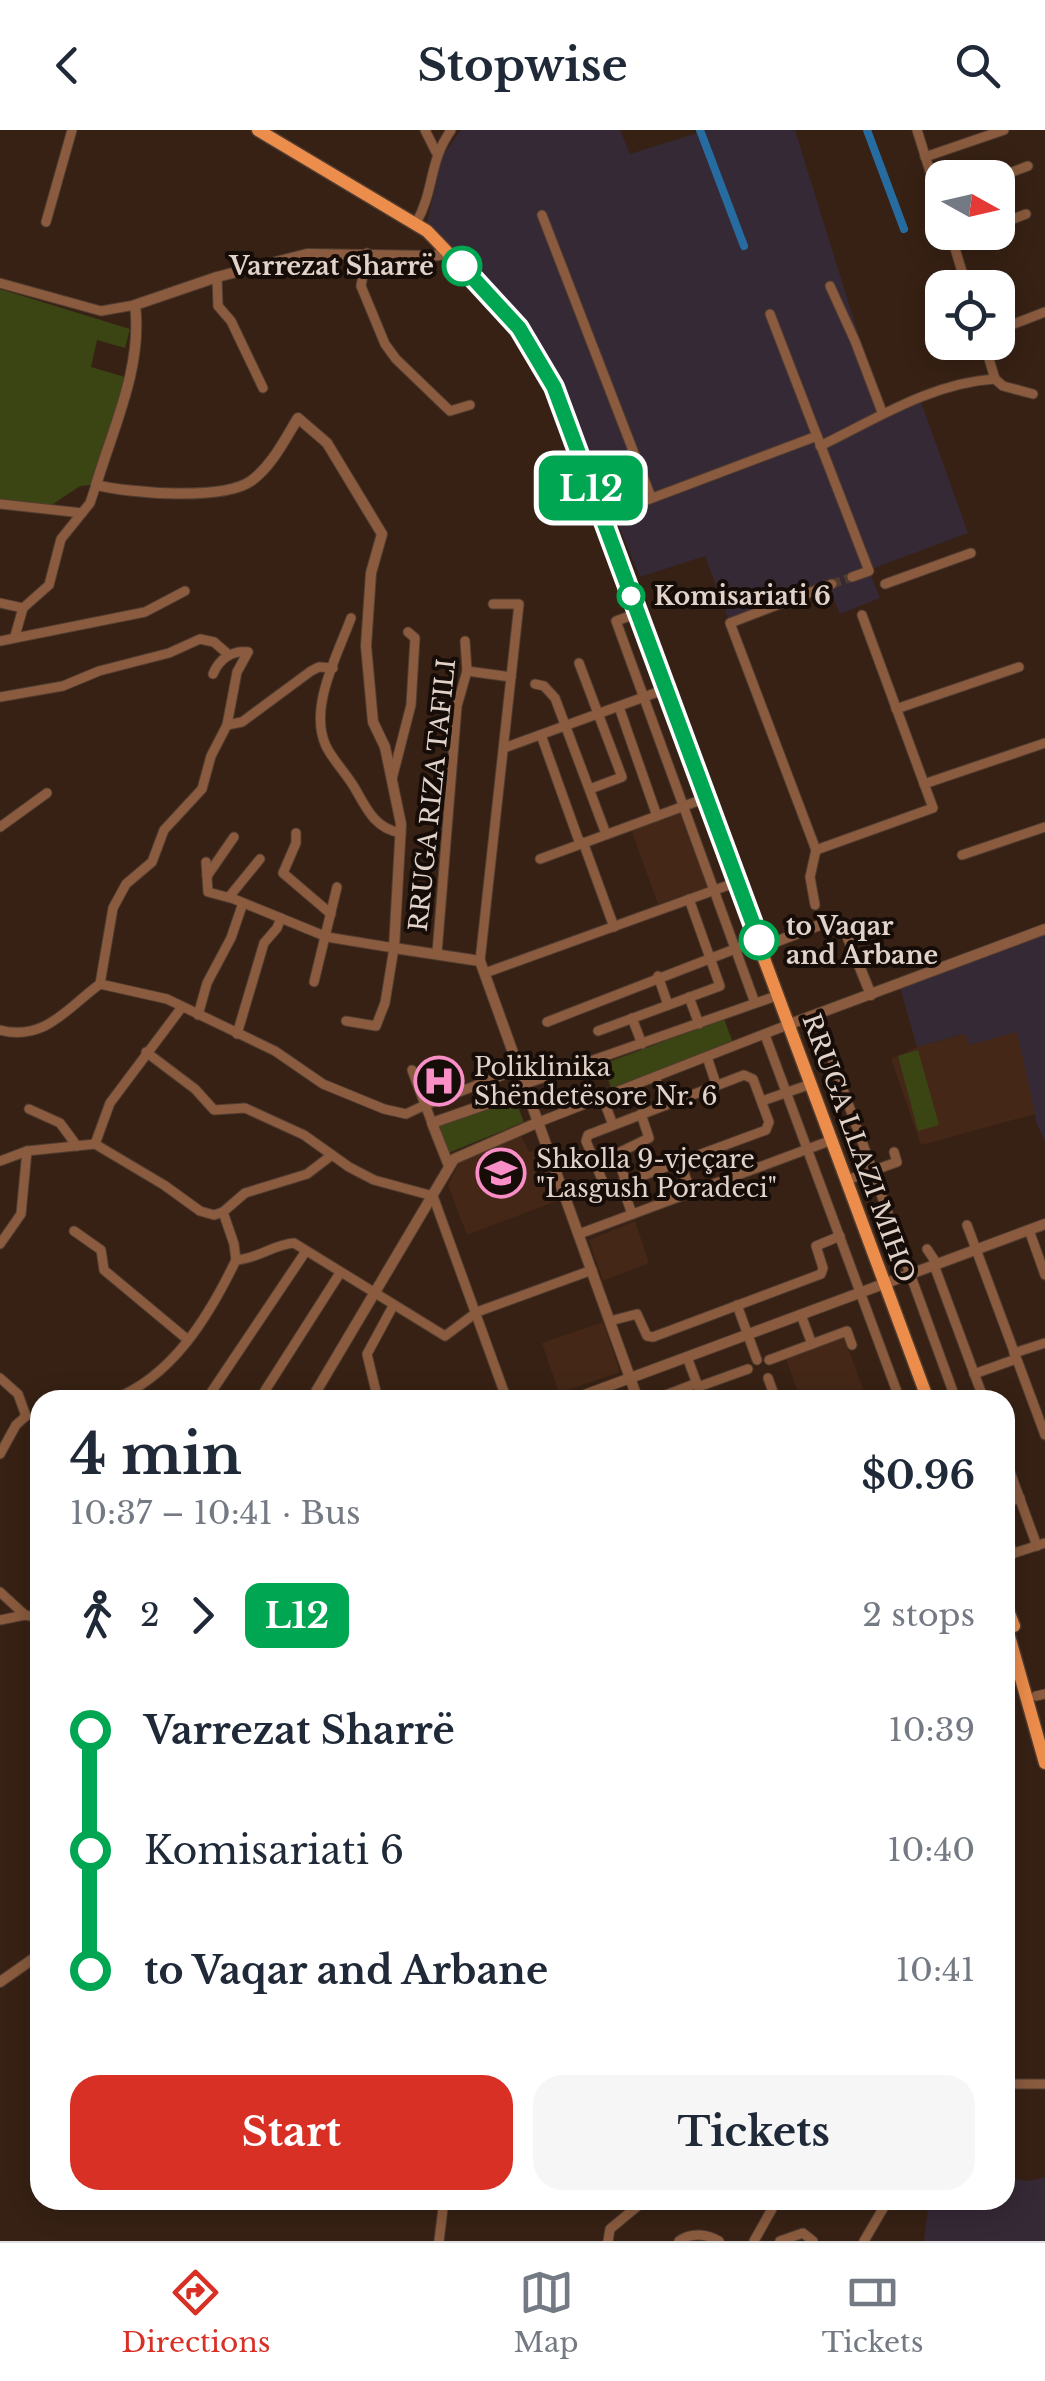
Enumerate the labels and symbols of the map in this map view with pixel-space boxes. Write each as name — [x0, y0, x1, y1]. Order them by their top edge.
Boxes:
north arrow — [925, 160, 1015, 250]
marker: Varrezat Sharrë — [443, 247, 481, 285]
place label: Varrezat Sharrë — [229, 251, 434, 282]
line badge: L12 — [534, 456, 648, 520]
place label: Komisariati 6 — [654, 581, 831, 612]
marker: Komisariati 6 — [618, 583, 644, 609]
street label: RRUGA RIZA TAFILI — [403, 657, 462, 933]
place label: to Vaqar and Arbane — [786, 911, 938, 971]
marker: to Vaqar and Arbane — [740, 921, 778, 959]
street label: RRUGA LLAZI MIHO — [795, 1010, 922, 1287]
place label: Poliklinika Shëndetësore Nr. 6 — [474, 1052, 717, 1112]
hospital icon: Poliklinika Shëndetësore Nr. 6 — [413, 1055, 465, 1107]
place label: Shkolla 9-vjeçare "Lasgush Poradeci" — [536, 1144, 777, 1204]
school or university icon: Shkolla 9-vjeçare "Lasgush Poradeci" — [475, 1147, 527, 1199]

